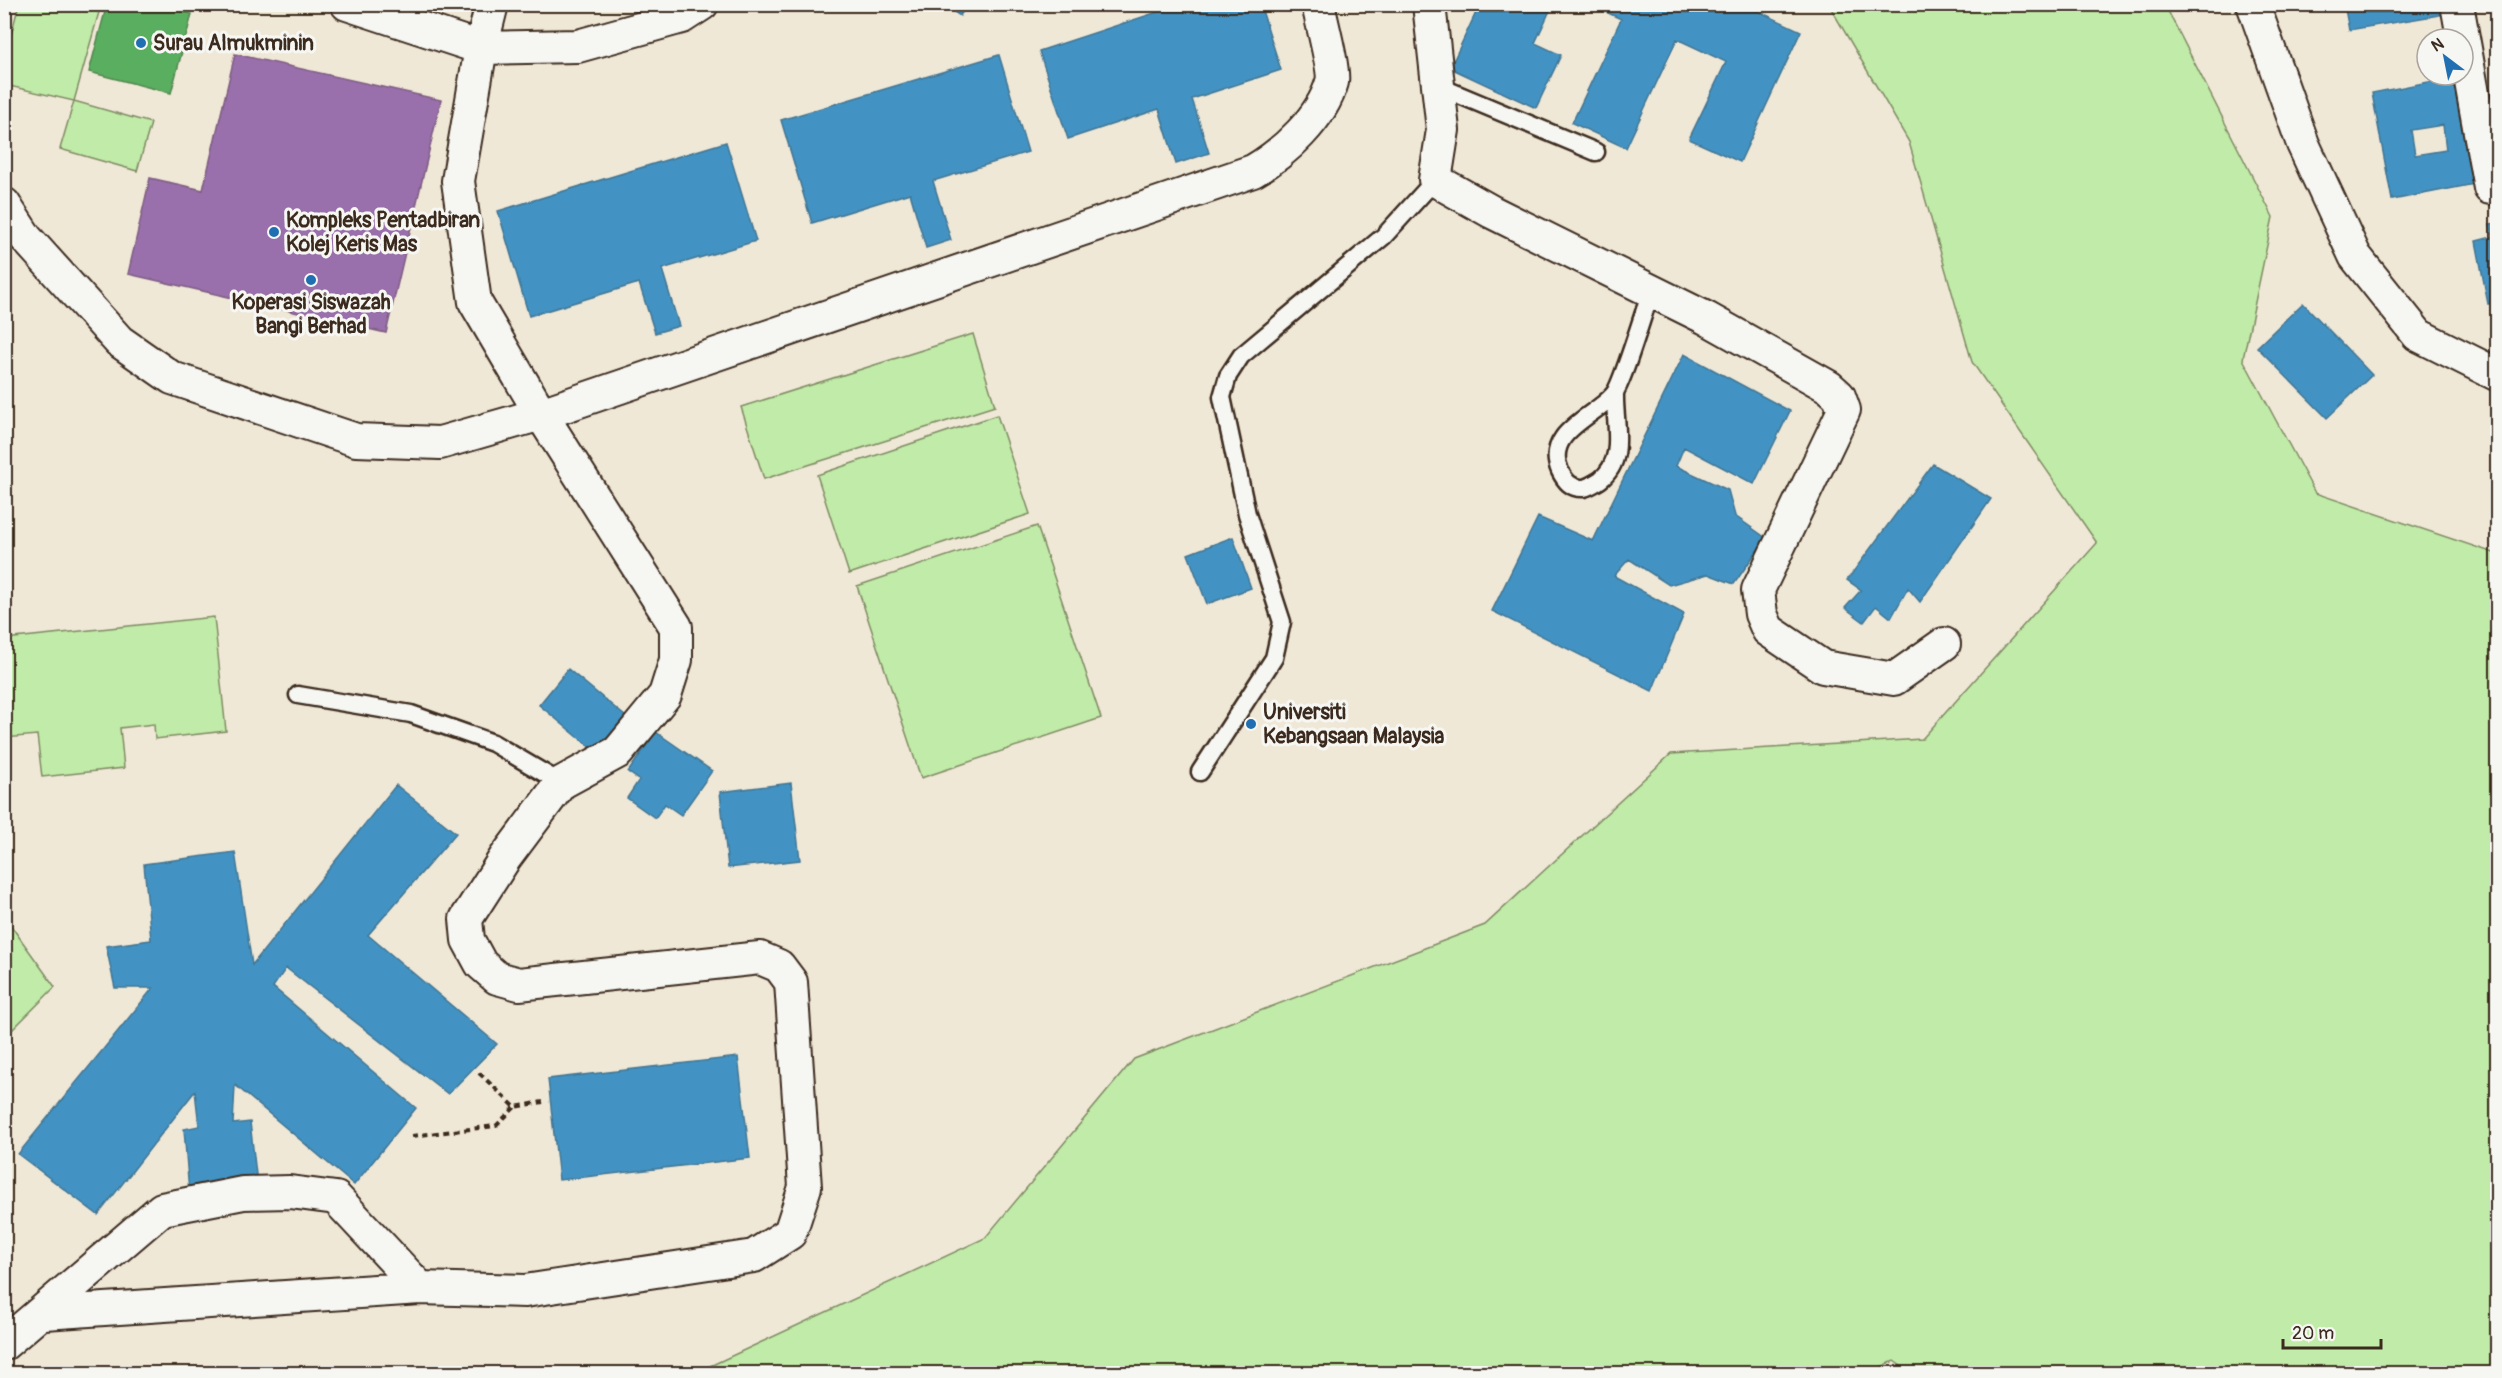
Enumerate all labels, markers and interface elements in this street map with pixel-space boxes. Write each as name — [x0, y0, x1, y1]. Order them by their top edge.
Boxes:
north arrow — [2415, 27, 2475, 87]
place label: Surau Almukminin — [153, 30, 314, 57]
text: N — [2428, 34, 2448, 56]
marker: Surau Almukminin — [134, 36, 148, 50]
place label: Kompleks Pentadbiran Kolej Keris Mas — [286, 207, 480, 258]
marker: Kompleks Pentadbiran Kolej Keris Mas — [267, 225, 281, 239]
marker: Koperasi Siswazah Bangi Berhad — [304, 273, 318, 287]
place label: Koperasi Siswazah Bangi Berhad — [231, 289, 391, 340]
place label: Universiti Kebangsaan Malaysia — [1263, 699, 1444, 750]
marker: Universiti Kebangsaan Malaysia — [1244, 717, 1258, 731]
scale bar — [2283, 1312, 2380, 1350]
text: 20 m — [2292, 1322, 2334, 1345]

